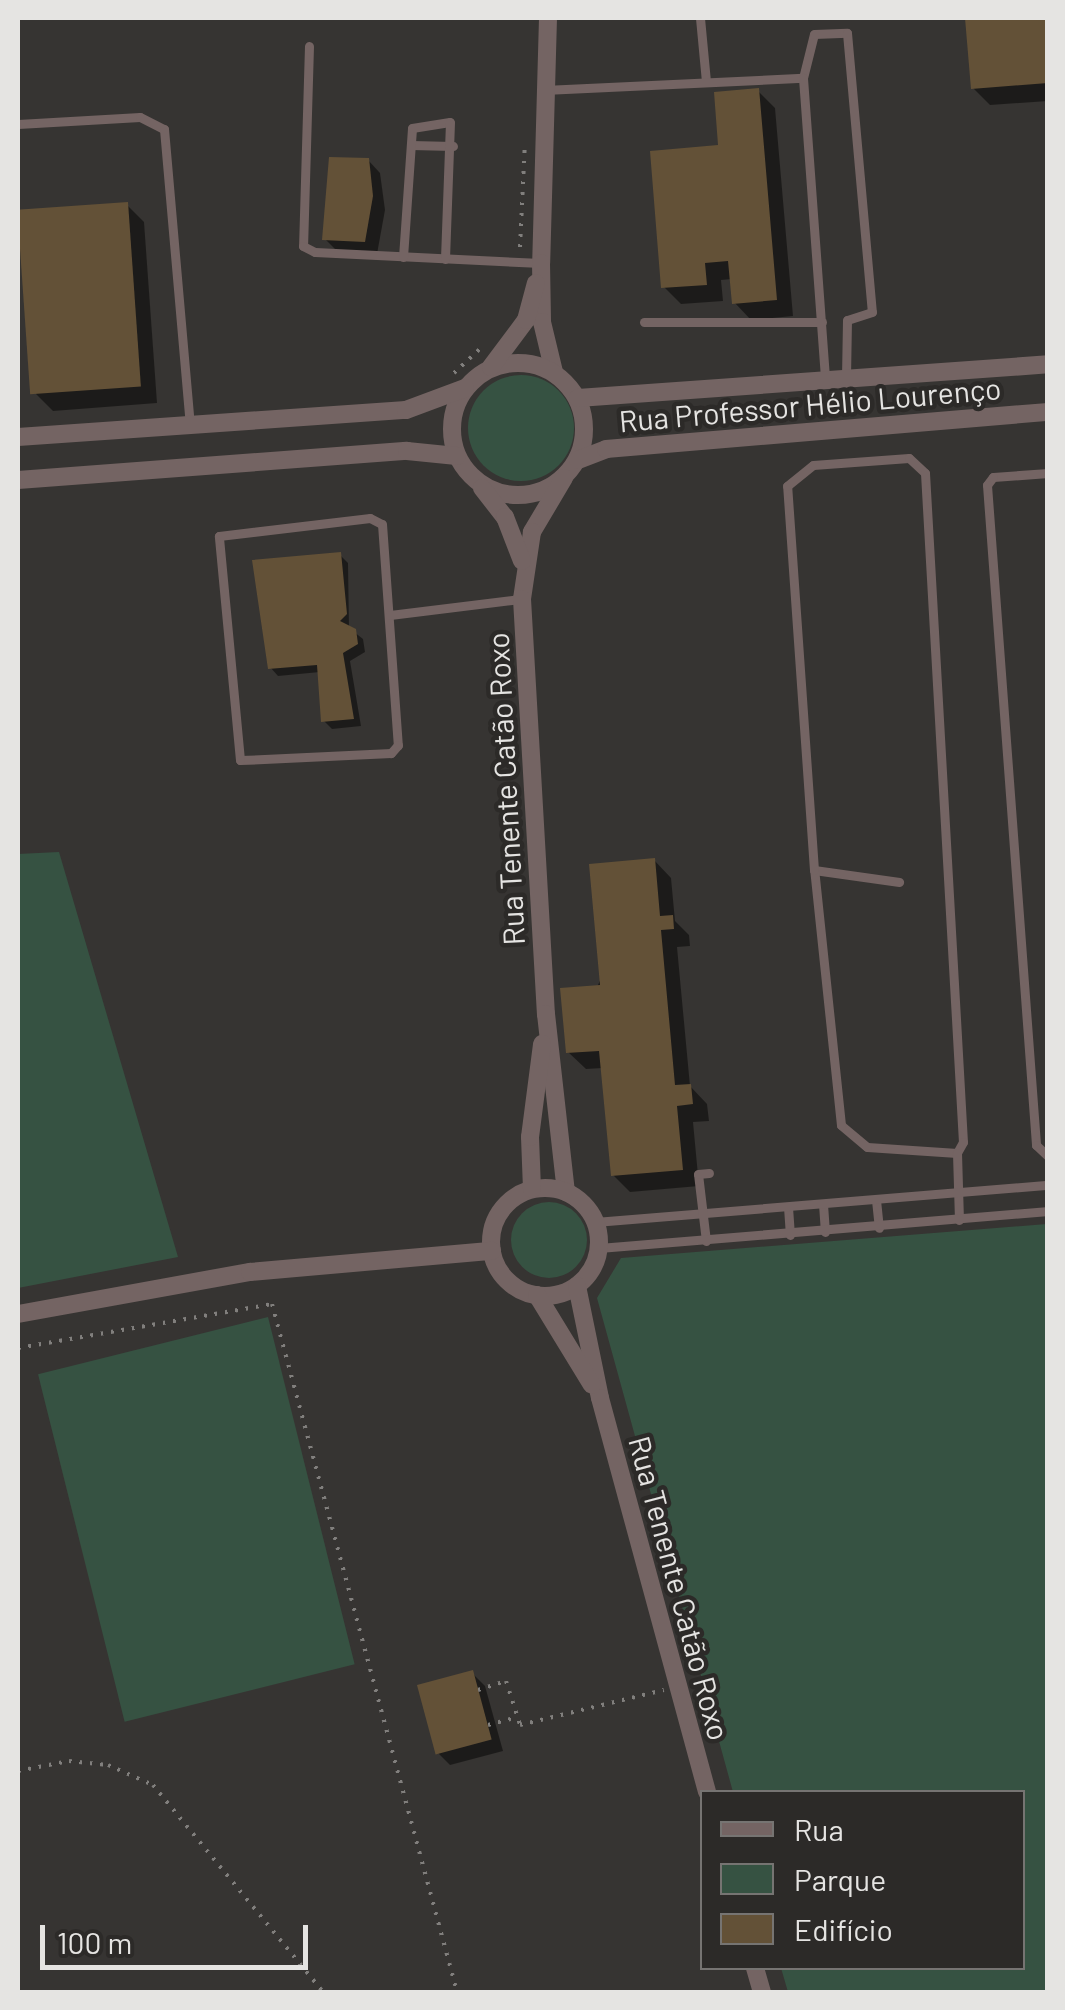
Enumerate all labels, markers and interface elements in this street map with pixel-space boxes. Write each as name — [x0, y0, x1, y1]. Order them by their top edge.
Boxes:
street label: Rua Professor Hélio Lourenço — [617, 369, 1003, 439]
street label: Rua Tenente Catão Roxo — [479, 632, 531, 946]
street label: Rua Tenente Catão Roxo — [622, 1432, 738, 1744]
legend — [700, 1790, 1025, 1970]
text: Rua — [794, 1811, 844, 1847]
text: Parque — [794, 1861, 886, 1897]
scale bar — [45, 1905, 312, 1967]
text: Edifício — [794, 1911, 893, 1947]
text: 100 m — [57, 1924, 132, 1960]

